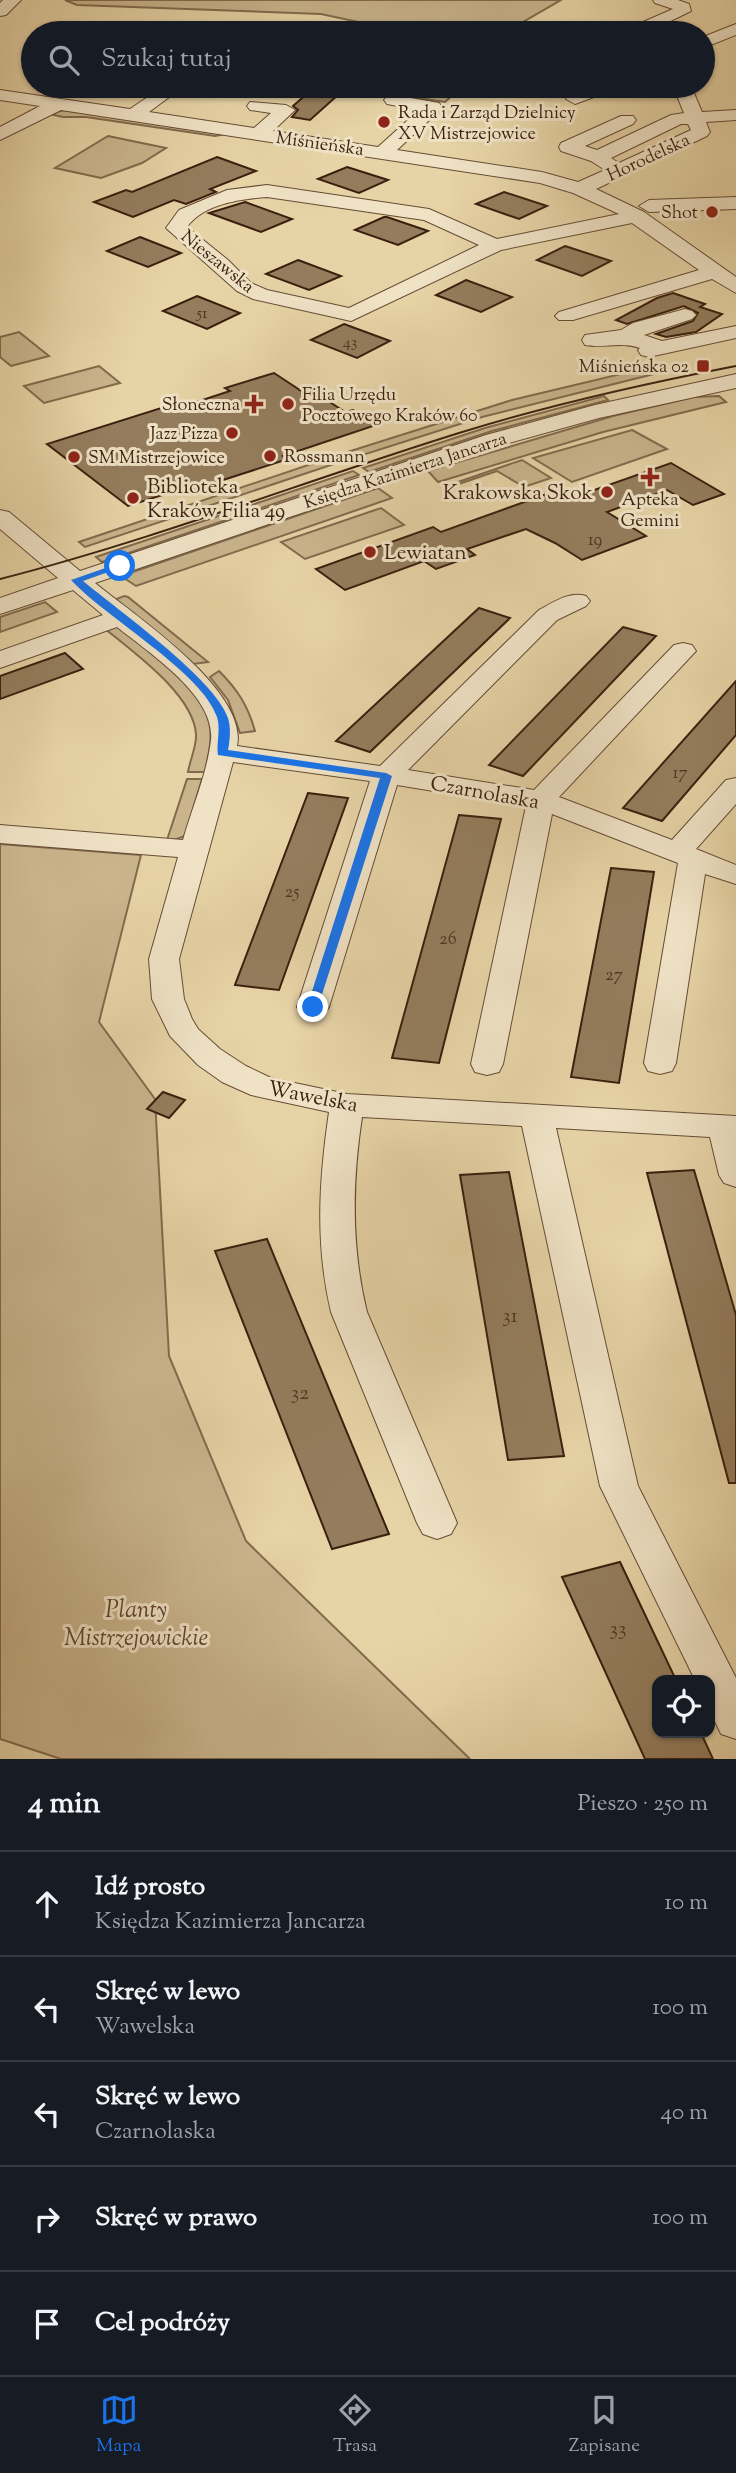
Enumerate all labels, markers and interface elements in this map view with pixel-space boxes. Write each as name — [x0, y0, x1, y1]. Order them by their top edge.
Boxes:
search box — [21, 21, 715, 98]
icon: search — [45, 41, 83, 79]
text: Szukaj tutaj — [101, 41, 232, 78]
place label: Rada i Zarząd Dzielnicy XV Mistrzejowice — [398, 101, 576, 148]
marker: Rada i Zarząd Dzielnicy XV Mistrzejowice — [376, 114, 392, 130]
street label: Miśnieńska — [274, 126, 365, 164]
street label: Horodelska — [603, 128, 695, 189]
place label: Shot — [661, 201, 698, 227]
marker: Shot — [704, 204, 720, 220]
street label: Nieszawska — [174, 225, 259, 300]
house number: 51 — [196, 303, 208, 326]
house number: 43 — [343, 332, 357, 355]
place label: Miśnieńska 02 — [579, 355, 690, 381]
marker: Miśnieńska 02 — [695, 358, 711, 374]
place label: Filia Urzędu Pocztowego Kraków 60 — [302, 383, 478, 430]
place label: Słoneczna — [162, 393, 240, 419]
marker: Słoneczna — [246, 396, 262, 412]
marker: Filia Urzędu Pocztowego Kraków 60 — [280, 396, 296, 412]
place label: Jazz Pizza — [149, 422, 218, 448]
marker: Jazz Pizza — [224, 425, 240, 441]
street label: Księdza Kazimierza Jancarza — [301, 427, 510, 517]
place label: Rossmann — [284, 445, 365, 471]
place label: SM Mistrzejowice — [88, 446, 225, 472]
marker: Rossmann — [262, 448, 278, 464]
marker: SM Mistrzejowice — [66, 449, 82, 465]
marker: Apteka Gemini — [642, 469, 658, 485]
place label: Biblioteka Kraków Filia 49 — [147, 473, 285, 527]
place label: Krakowska Skok — [443, 479, 594, 509]
marker: Krakowska Skok — [599, 484, 615, 500]
place label: Apteka Gemini — [621, 488, 679, 535]
marker: Biblioteka Kraków Filia 49 — [125, 490, 141, 506]
house number: 19 — [588, 528, 603, 554]
place label: Lewiatan — [384, 539, 467, 569]
marker: Lewiatan — [362, 544, 378, 560]
route start — [104, 550, 135, 581]
house number: 17 — [672, 761, 688, 787]
street label: Czarnolaska — [428, 770, 542, 818]
house number: 25 — [285, 880, 299, 906]
house number: 26 — [439, 927, 457, 953]
house number: 27 — [605, 963, 623, 989]
route end — [297, 991, 328, 1022]
street label: Wawelska — [265, 1075, 361, 1121]
house number: 31 — [502, 1302, 518, 1332]
house number: 32 — [291, 1379, 309, 1409]
park label: Planty Mistrzejowickie — [64, 1594, 208, 1656]
house number: 33 — [610, 1615, 626, 1645]
map controls — [652, 1675, 715, 1738]
button: locate — [652, 1675, 715, 1738]
text: 4 min — [28, 1783, 101, 1826]
text: Pieszo · 250 m — [578, 1788, 708, 1821]
text: Idź prosto — [95, 1869, 205, 1906]
icon: ahead — [28, 1885, 66, 1923]
text: 10 m — [664, 1887, 708, 1920]
text: Księdza Kazimierza Jancarza — [95, 1906, 366, 1939]
text: Skręć w lewo — [95, 1974, 240, 2011]
icon: left — [28, 1990, 66, 2028]
text: 100 m — [652, 1992, 708, 2025]
text: Wawelska — [95, 2011, 195, 2044]
text: Skręć w lewo — [95, 2079, 240, 2116]
icon: left — [28, 2095, 66, 2133]
text: 40 m — [661, 2097, 708, 2130]
text: Czarnolaska — [95, 2116, 216, 2149]
icon: right — [28, 2200, 66, 2238]
text: Skręć w prawo — [95, 2200, 257, 2237]
text: 100 m — [652, 2202, 708, 2235]
icon: arrive — [28, 2305, 66, 2343]
text: Cel podróży — [95, 2305, 230, 2342]
tab: Mapa — [96, 2391, 141, 2460]
tab: Trasa — [333, 2391, 377, 2460]
tab: Zapisane — [569, 2391, 640, 2460]

